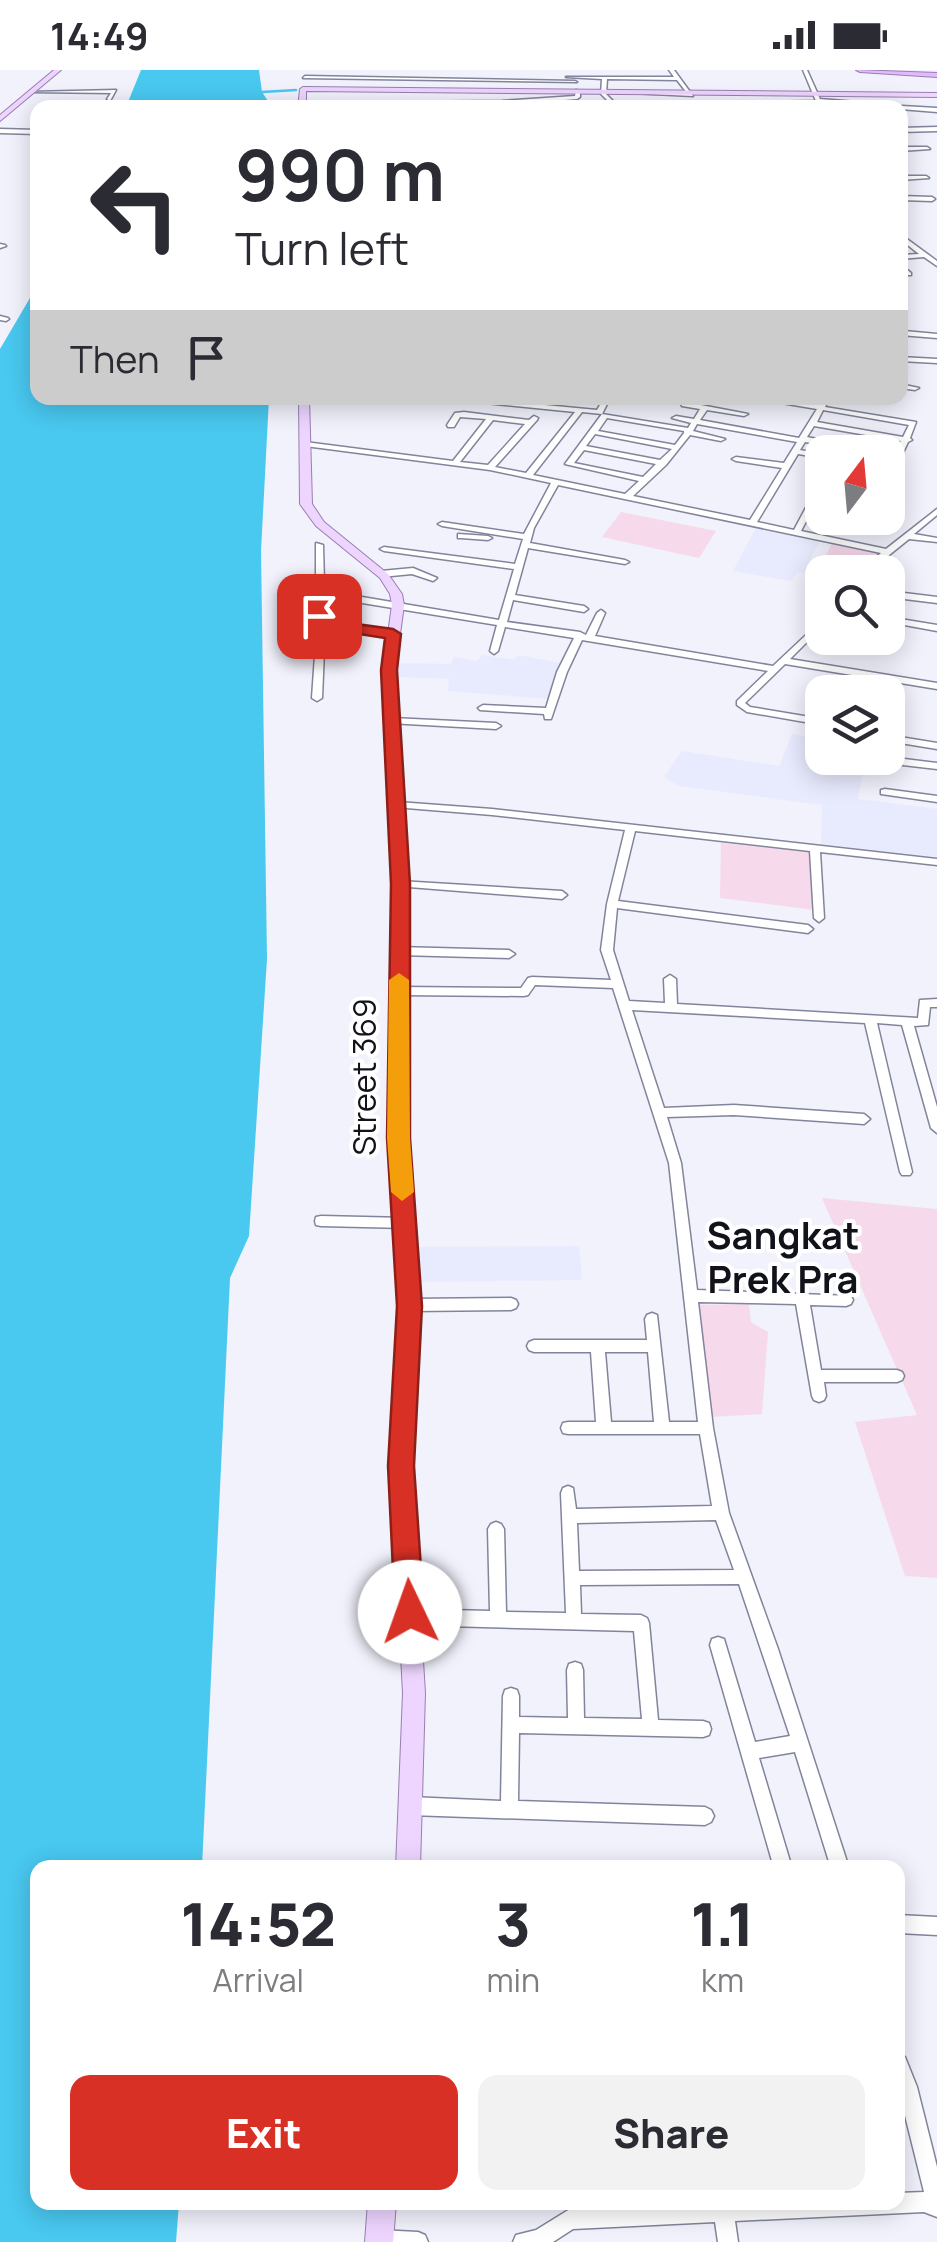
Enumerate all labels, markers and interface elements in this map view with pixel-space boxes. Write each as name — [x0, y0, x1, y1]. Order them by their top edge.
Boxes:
text: 14:49 — [50, 9, 149, 61]
text: 990 m — [235, 126, 445, 222]
icon: left — [70, 140, 200, 270]
text: Turn left — [235, 217, 409, 279]
icon: arrive — [179, 330, 234, 385]
text: Then — [70, 332, 159, 384]
north arrow — [805, 435, 905, 535]
map controls — [805, 435, 905, 775]
button: search — [805, 555, 905, 655]
pin — [277, 574, 362, 659]
icon: arrive — [292, 589, 347, 644]
button: layers — [805, 675, 905, 775]
street label: Street 369 — [342, 998, 386, 1156]
district label: Sangkat Prek Pra — [707, 1208, 859, 1304]
position arrow — [358, 1560, 462, 1664]
text: 14:52 — [180, 1882, 336, 1964]
text: 3 — [496, 1882, 531, 1964]
text: 1.1 — [690, 1882, 755, 1964]
text: Arrival — [213, 1958, 304, 2002]
text: min — [486, 1958, 540, 2002]
text: km — [701, 1958, 744, 2002]
button: Exit — [70, 2075, 458, 2190]
button: Share — [478, 2075, 865, 2190]

